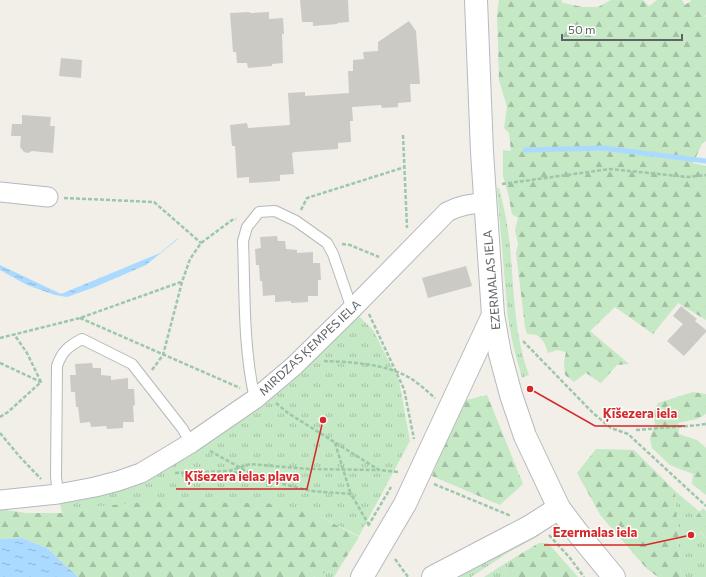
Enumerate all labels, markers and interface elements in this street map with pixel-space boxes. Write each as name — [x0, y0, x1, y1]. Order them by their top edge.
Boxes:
scale bar — [562, 16, 682, 42]
text: 50 m — [568, 22, 596, 36]
street label: EZERMALAS IELA — [480, 230, 502, 331]
street label: MIRDZAS ĶEMPES IELA — [256, 297, 364, 399]
callout: Ķīšezera iela — [595, 401, 685, 426]
text: Ķīšezera iela — [603, 405, 677, 422]
callout: Ķīšezera ielas pļava — [176, 464, 307, 489]
text: Ķīšezera ielas pļava — [185, 468, 300, 485]
callout: Ezermalas iela — [544, 520, 645, 545]
text: Ezermalas iela — [553, 524, 637, 540]

